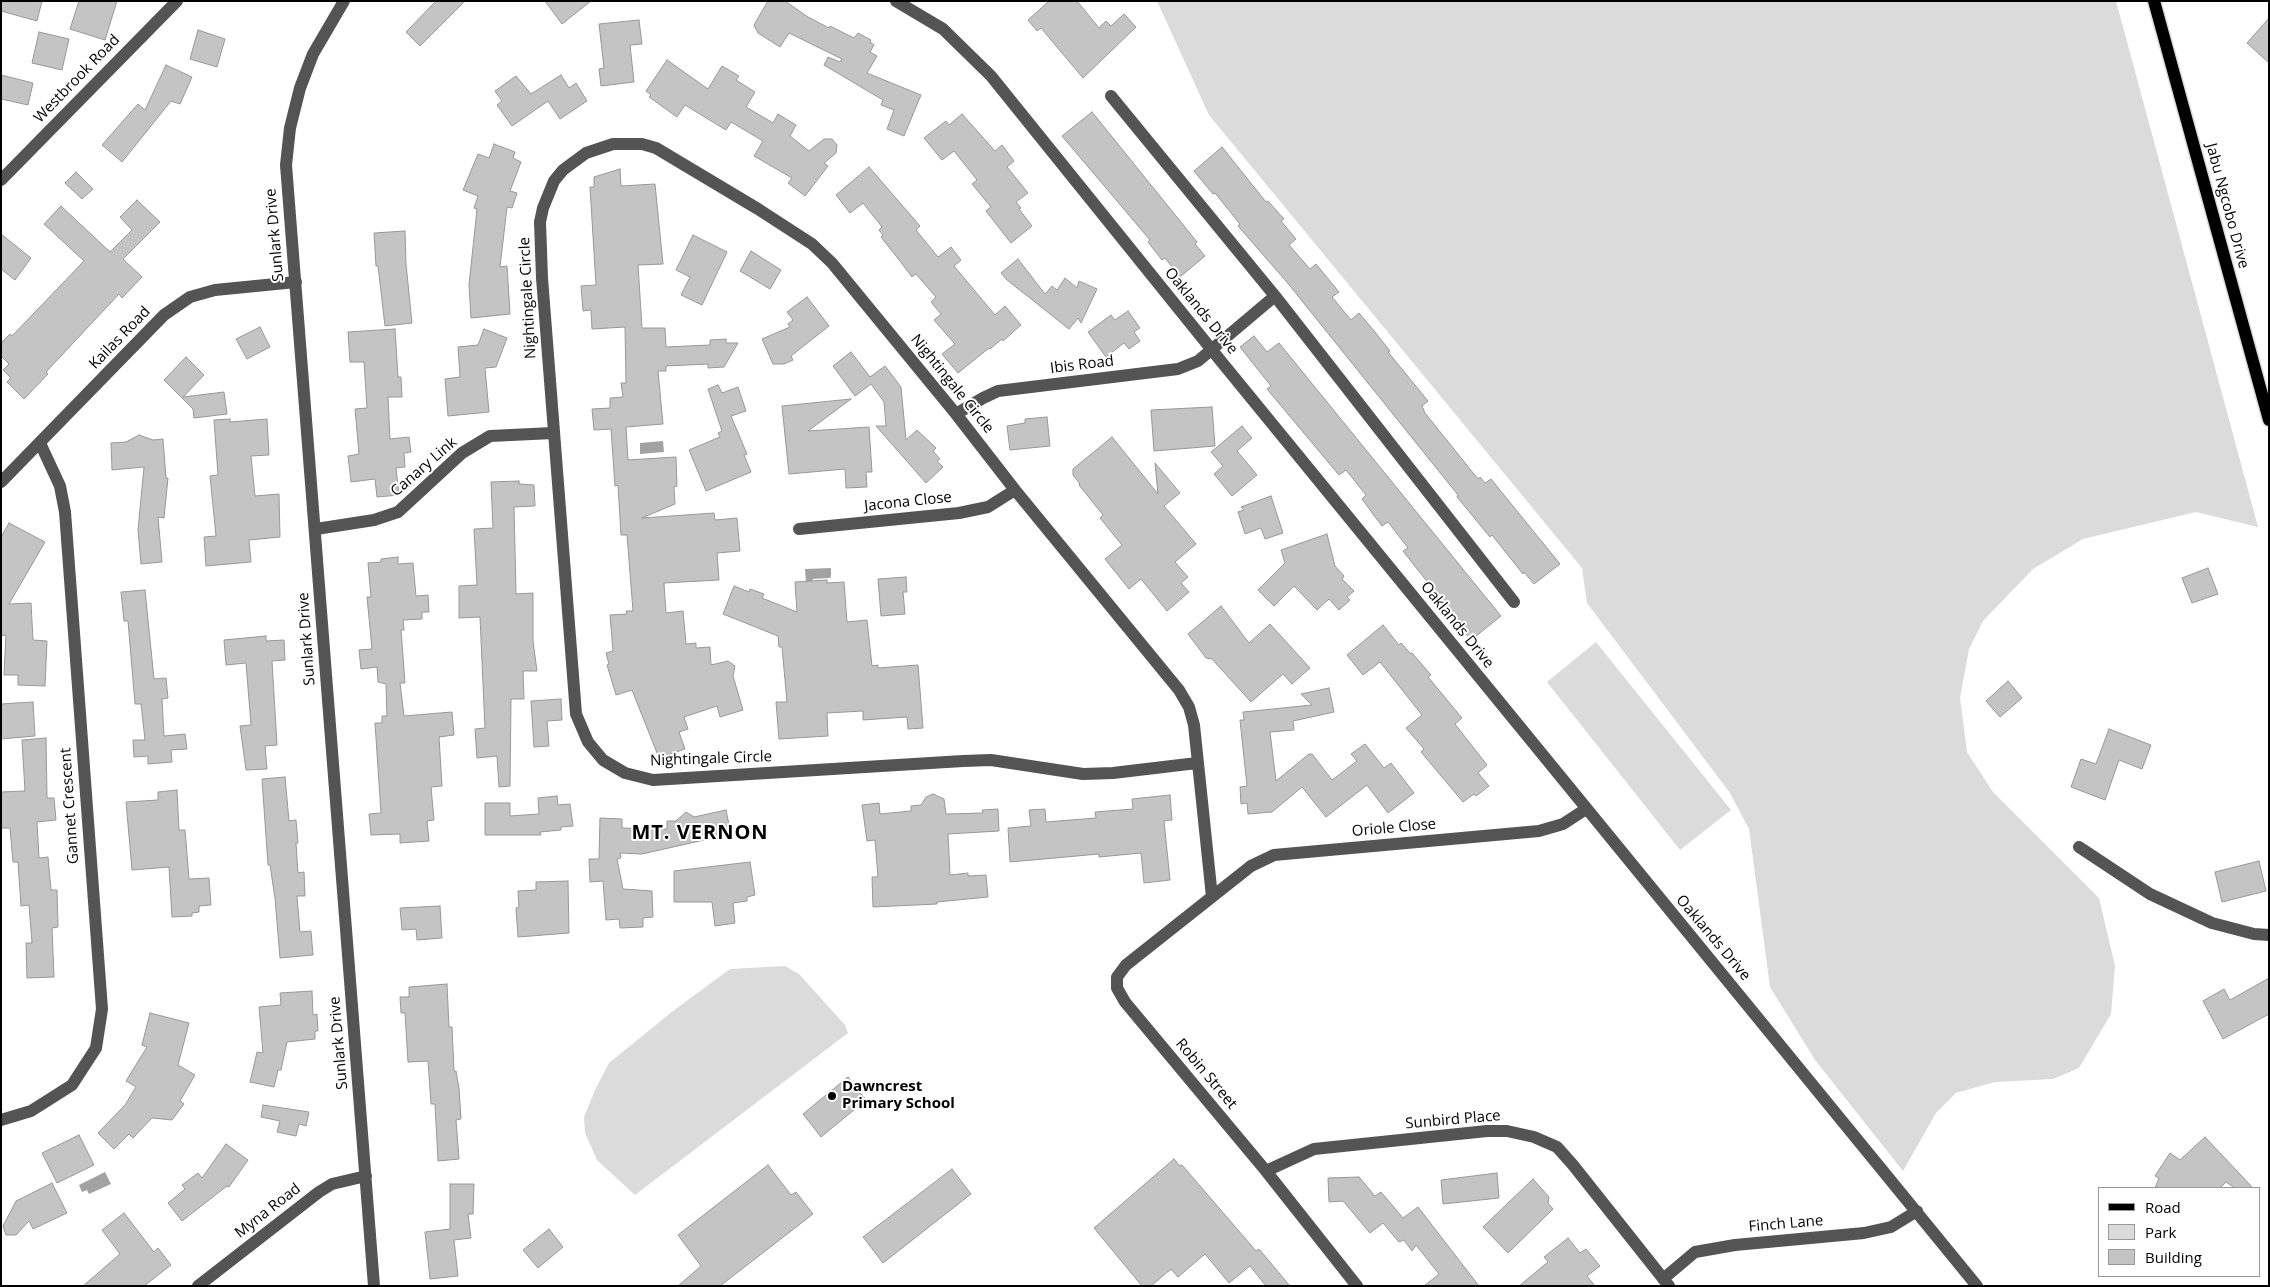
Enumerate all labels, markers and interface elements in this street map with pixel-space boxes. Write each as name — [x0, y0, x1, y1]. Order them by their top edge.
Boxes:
street label: Westbrook Road — [30, 31, 124, 127]
street label: Jabu Ngcobo Drive — [2202, 141, 2252, 271]
street label: Sunlark Drive — [262, 188, 288, 282]
street label: Nightingale Circle — [516, 237, 540, 359]
street label: Oaklands Drive — [1161, 264, 1241, 358]
street label: Kailas Road — [86, 303, 154, 373]
street label: Nightingale Circle — [907, 331, 997, 437]
street label: Ibis Road — [1049, 352, 1115, 378]
street label: Canary Link — [387, 433, 461, 501]
street label: Jacona Close — [863, 488, 953, 516]
street label: Oaklands Drive — [1417, 578, 1497, 672]
street label: Sunlark Drive — [295, 592, 319, 686]
street label: Gannet Crescent — [57, 747, 83, 865]
street label: Nightingale Circle — [650, 748, 772, 770]
street label: Oriole Close — [1351, 815, 1437, 841]
district label: MT. VERNON — [630, 821, 770, 845]
street label: Oaklands Drive — [1672, 892, 1754, 984]
street label: Sunlark Drive — [326, 996, 352, 1090]
street label: Robin Street — [1171, 1035, 1241, 1113]
place label: Dawncrest Primary School — [842, 1078, 955, 1113]
marker: Dawncrest Primary School — [826, 1090, 838, 1102]
street label: Sunbird Place — [1405, 1107, 1501, 1133]
street label: Myna Road — [232, 1180, 304, 1242]
legend — [2098, 1187, 2260, 1277]
text: Road — [2145, 1197, 2181, 1217]
street label: Finch Lane — [1748, 1212, 1824, 1236]
text: Park — [2145, 1222, 2176, 1242]
text: Building — [2145, 1247, 2202, 1267]

